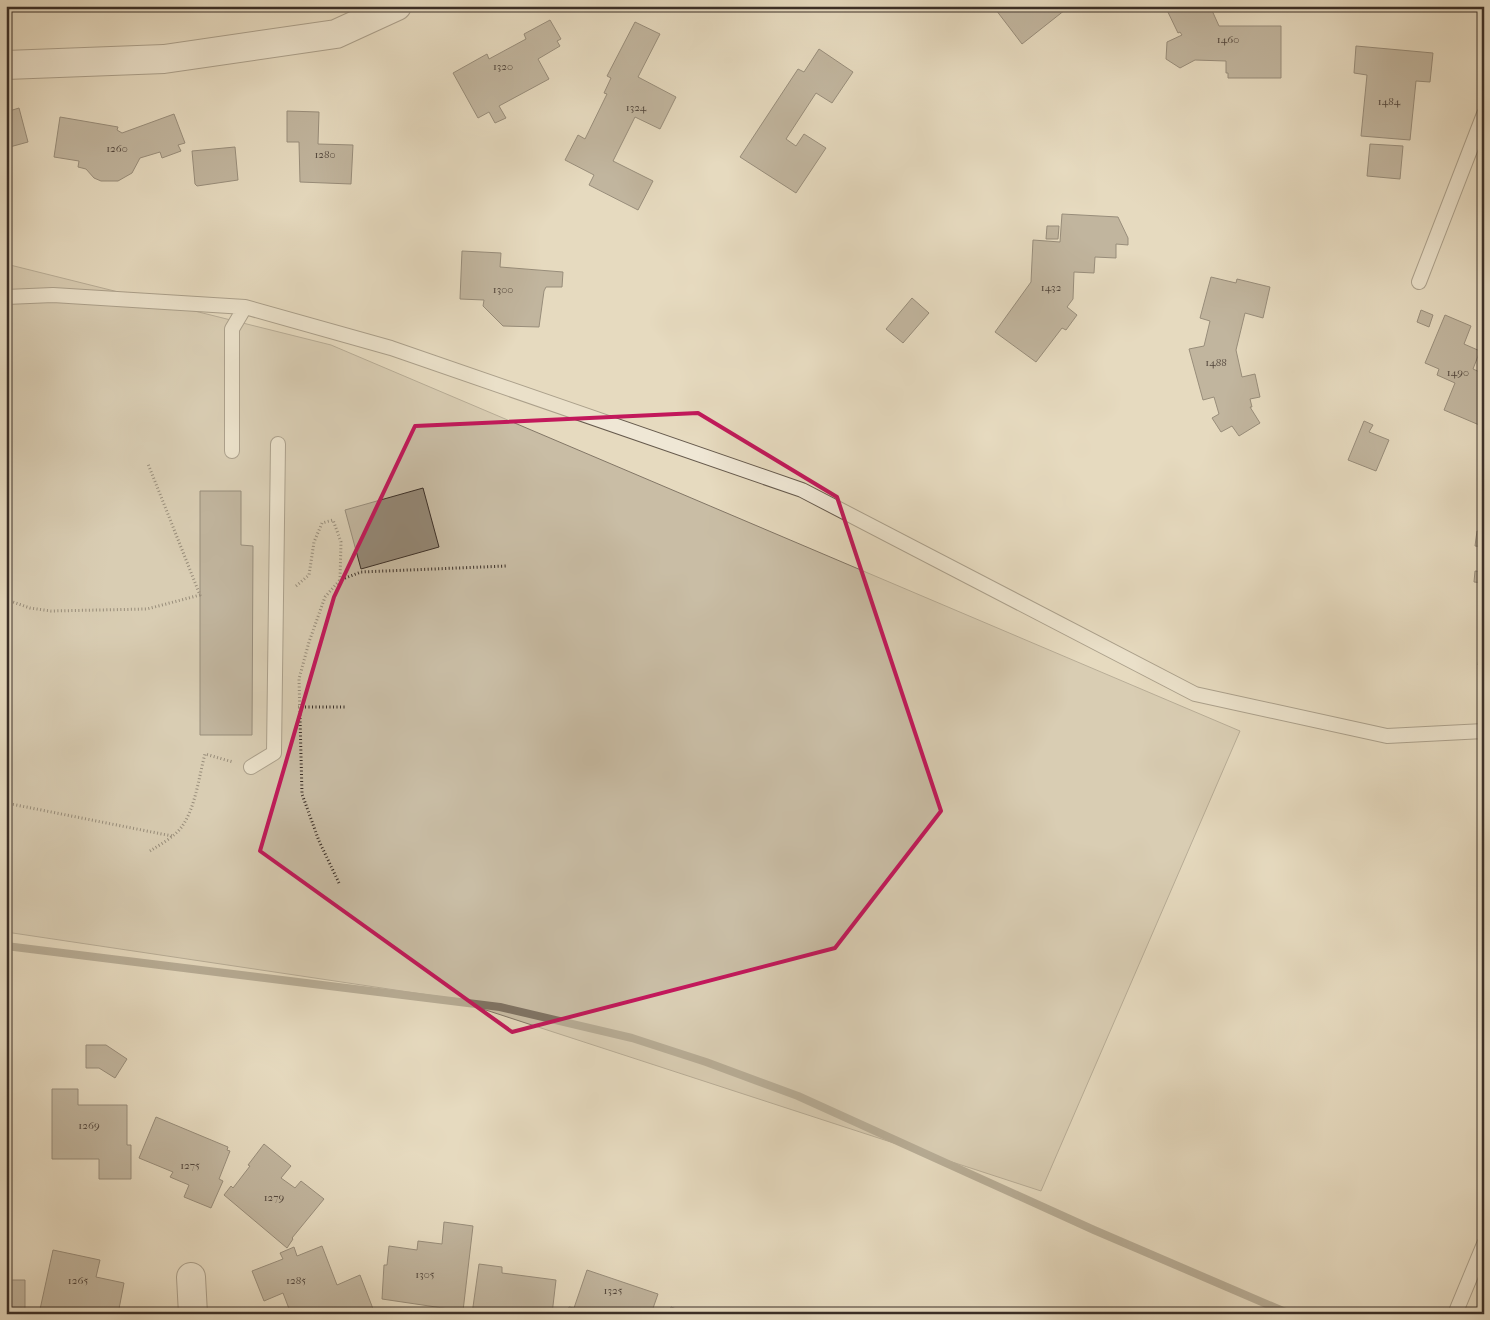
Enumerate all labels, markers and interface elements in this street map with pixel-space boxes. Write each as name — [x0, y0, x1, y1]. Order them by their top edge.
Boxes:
house number: 1460 — [1217, 33, 1239, 46]
house number: 1320 — [493, 60, 513, 73]
house number: 1484 — [1378, 95, 1401, 108]
house number: 1324 — [626, 101, 647, 114]
house number: 1260 — [106, 142, 128, 155]
house number: 1280 — [314, 148, 336, 161]
house number: 1432 — [1041, 281, 1062, 294]
house number: 1300 — [493, 283, 513, 296]
house number: 1488 — [1205, 356, 1227, 369]
house number: 1490 — [1447, 366, 1469, 379]
house number: 1269 — [78, 1119, 100, 1132]
house number: 1275 — [180, 1159, 200, 1172]
house number: 1279 — [264, 1191, 285, 1204]
house number: 1305 — [415, 1268, 435, 1281]
house number: 1265 — [68, 1274, 88, 1287]
house number: 1285 — [286, 1274, 306, 1287]
house number: 1325 — [604, 1284, 623, 1297]

